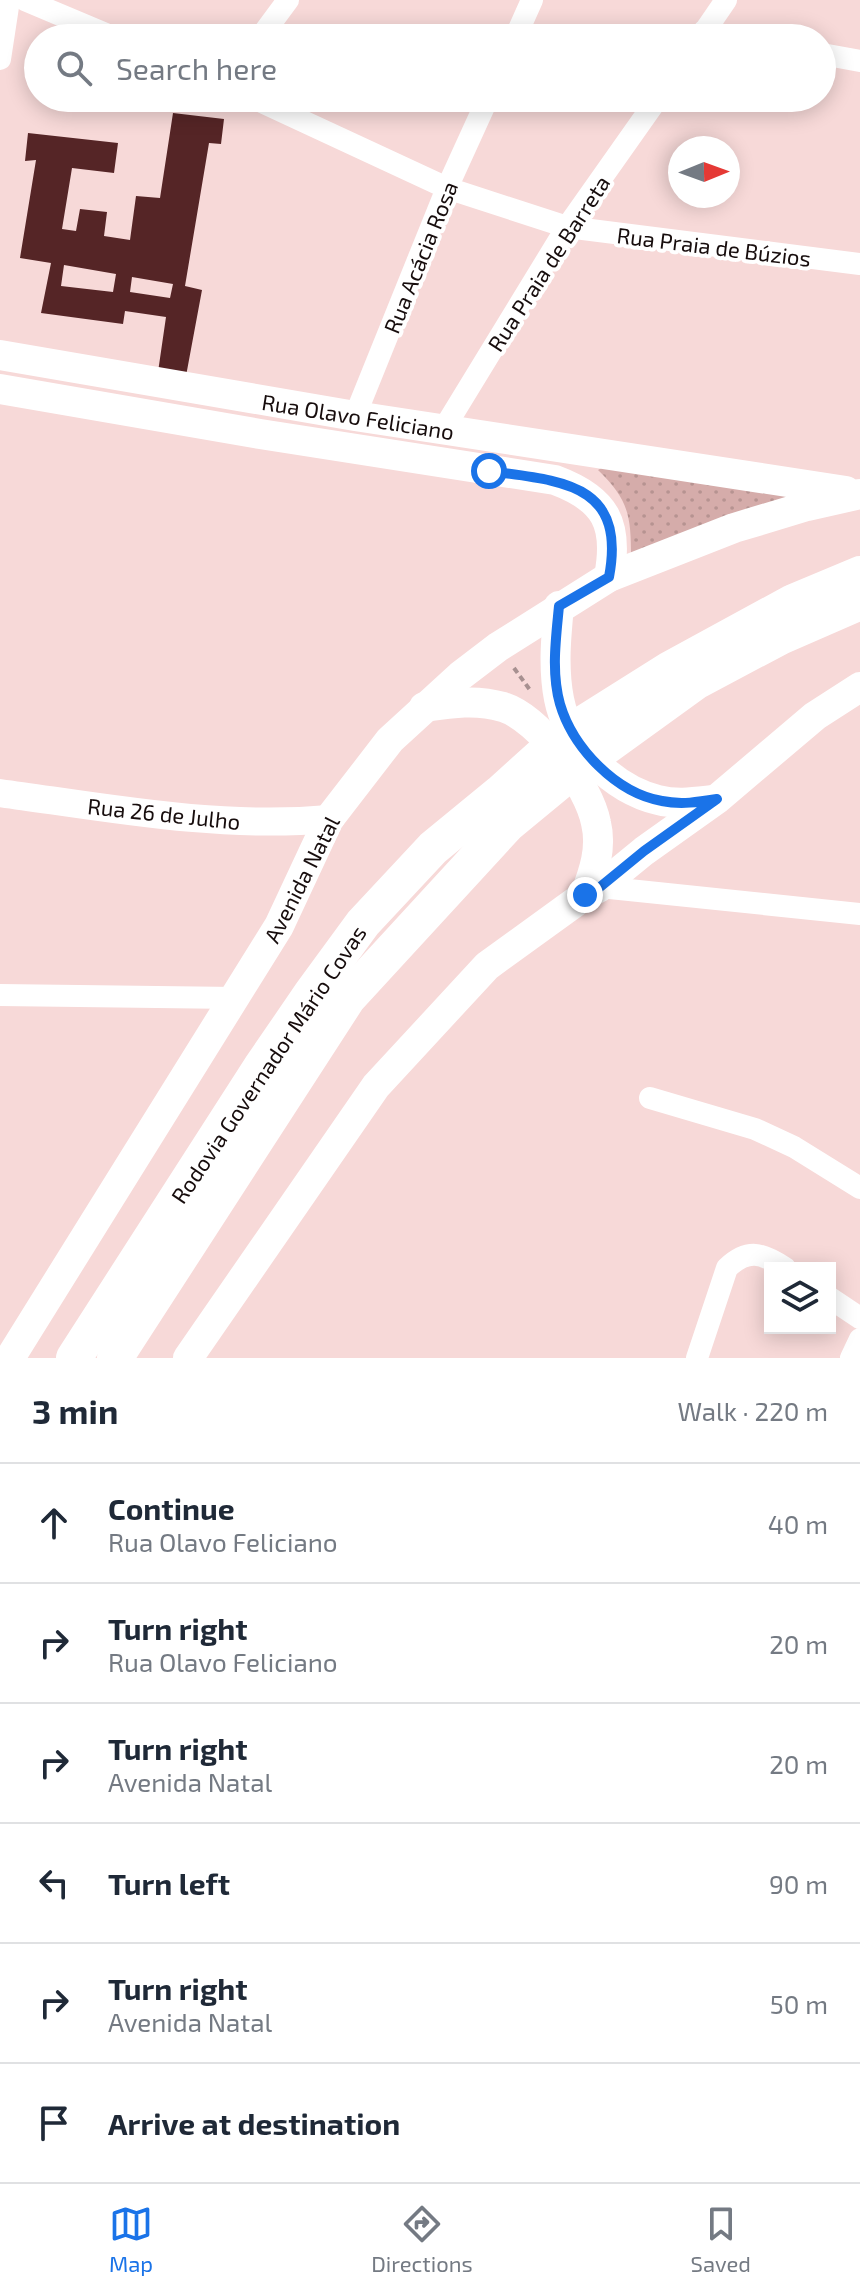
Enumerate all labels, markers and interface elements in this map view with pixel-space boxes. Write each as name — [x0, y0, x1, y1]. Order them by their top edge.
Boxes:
search box — [24, 24, 836, 112]
icon: search — [52, 46, 96, 90]
text: Search here — [116, 50, 277, 86]
north arrow — [668, 136, 740, 208]
street label: Rua Praia de Barreta — [482, 170, 614, 356]
street label: Rua Acácia Rosa — [378, 177, 462, 337]
street label: Rua Praia de Búzios — [615, 221, 813, 271]
street label: Rua Olavo Feliciano — [260, 388, 456, 444]
route start — [471, 453, 507, 489]
street label: Rua 26 de Julho — [86, 792, 242, 834]
street label: Avenida Natal — [258, 811, 344, 947]
route end — [567, 877, 603, 913]
street label: Rodovia Governador Mário Covas — [165, 920, 371, 1208]
map controls — [764, 1262, 836, 1334]
button: layers — [764, 1262, 836, 1334]
text: 3 min — [32, 1390, 118, 1431]
text: Walk · 220 m — [677, 1395, 828, 1426]
text: Continue — [108, 1490, 235, 1526]
icon: ahead — [32, 1501, 76, 1545]
text: 40 m — [768, 1508, 828, 1539]
text: Rua Olavo Feliciano — [108, 1526, 338, 1557]
text: Turn right — [108, 1610, 248, 1646]
icon: right — [32, 1621, 76, 1665]
text: 20 m — [769, 1628, 828, 1659]
text: Rua Olavo Feliciano — [108, 1646, 338, 1677]
text: Turn right — [108, 1730, 248, 1766]
icon: right — [32, 1741, 76, 1785]
text: 20 m — [769, 1748, 828, 1779]
text: Avenida Natal — [108, 1766, 272, 1797]
icon: left — [32, 1861, 76, 1905]
text: Turn left — [108, 1865, 230, 1901]
text: 90 m — [769, 1868, 828, 1899]
text: Turn right — [108, 1970, 248, 2006]
icon: right — [32, 1981, 76, 2025]
text: 50 m — [770, 1988, 828, 2019]
text: Avenida Natal — [108, 2006, 272, 2037]
icon: arrive — [32, 2101, 76, 2145]
text: Arrive at destination — [108, 2105, 400, 2141]
tab: Map — [109, 2202, 153, 2276]
tab: Directions — [371, 2202, 473, 2276]
tab: Saved — [691, 2202, 751, 2276]

